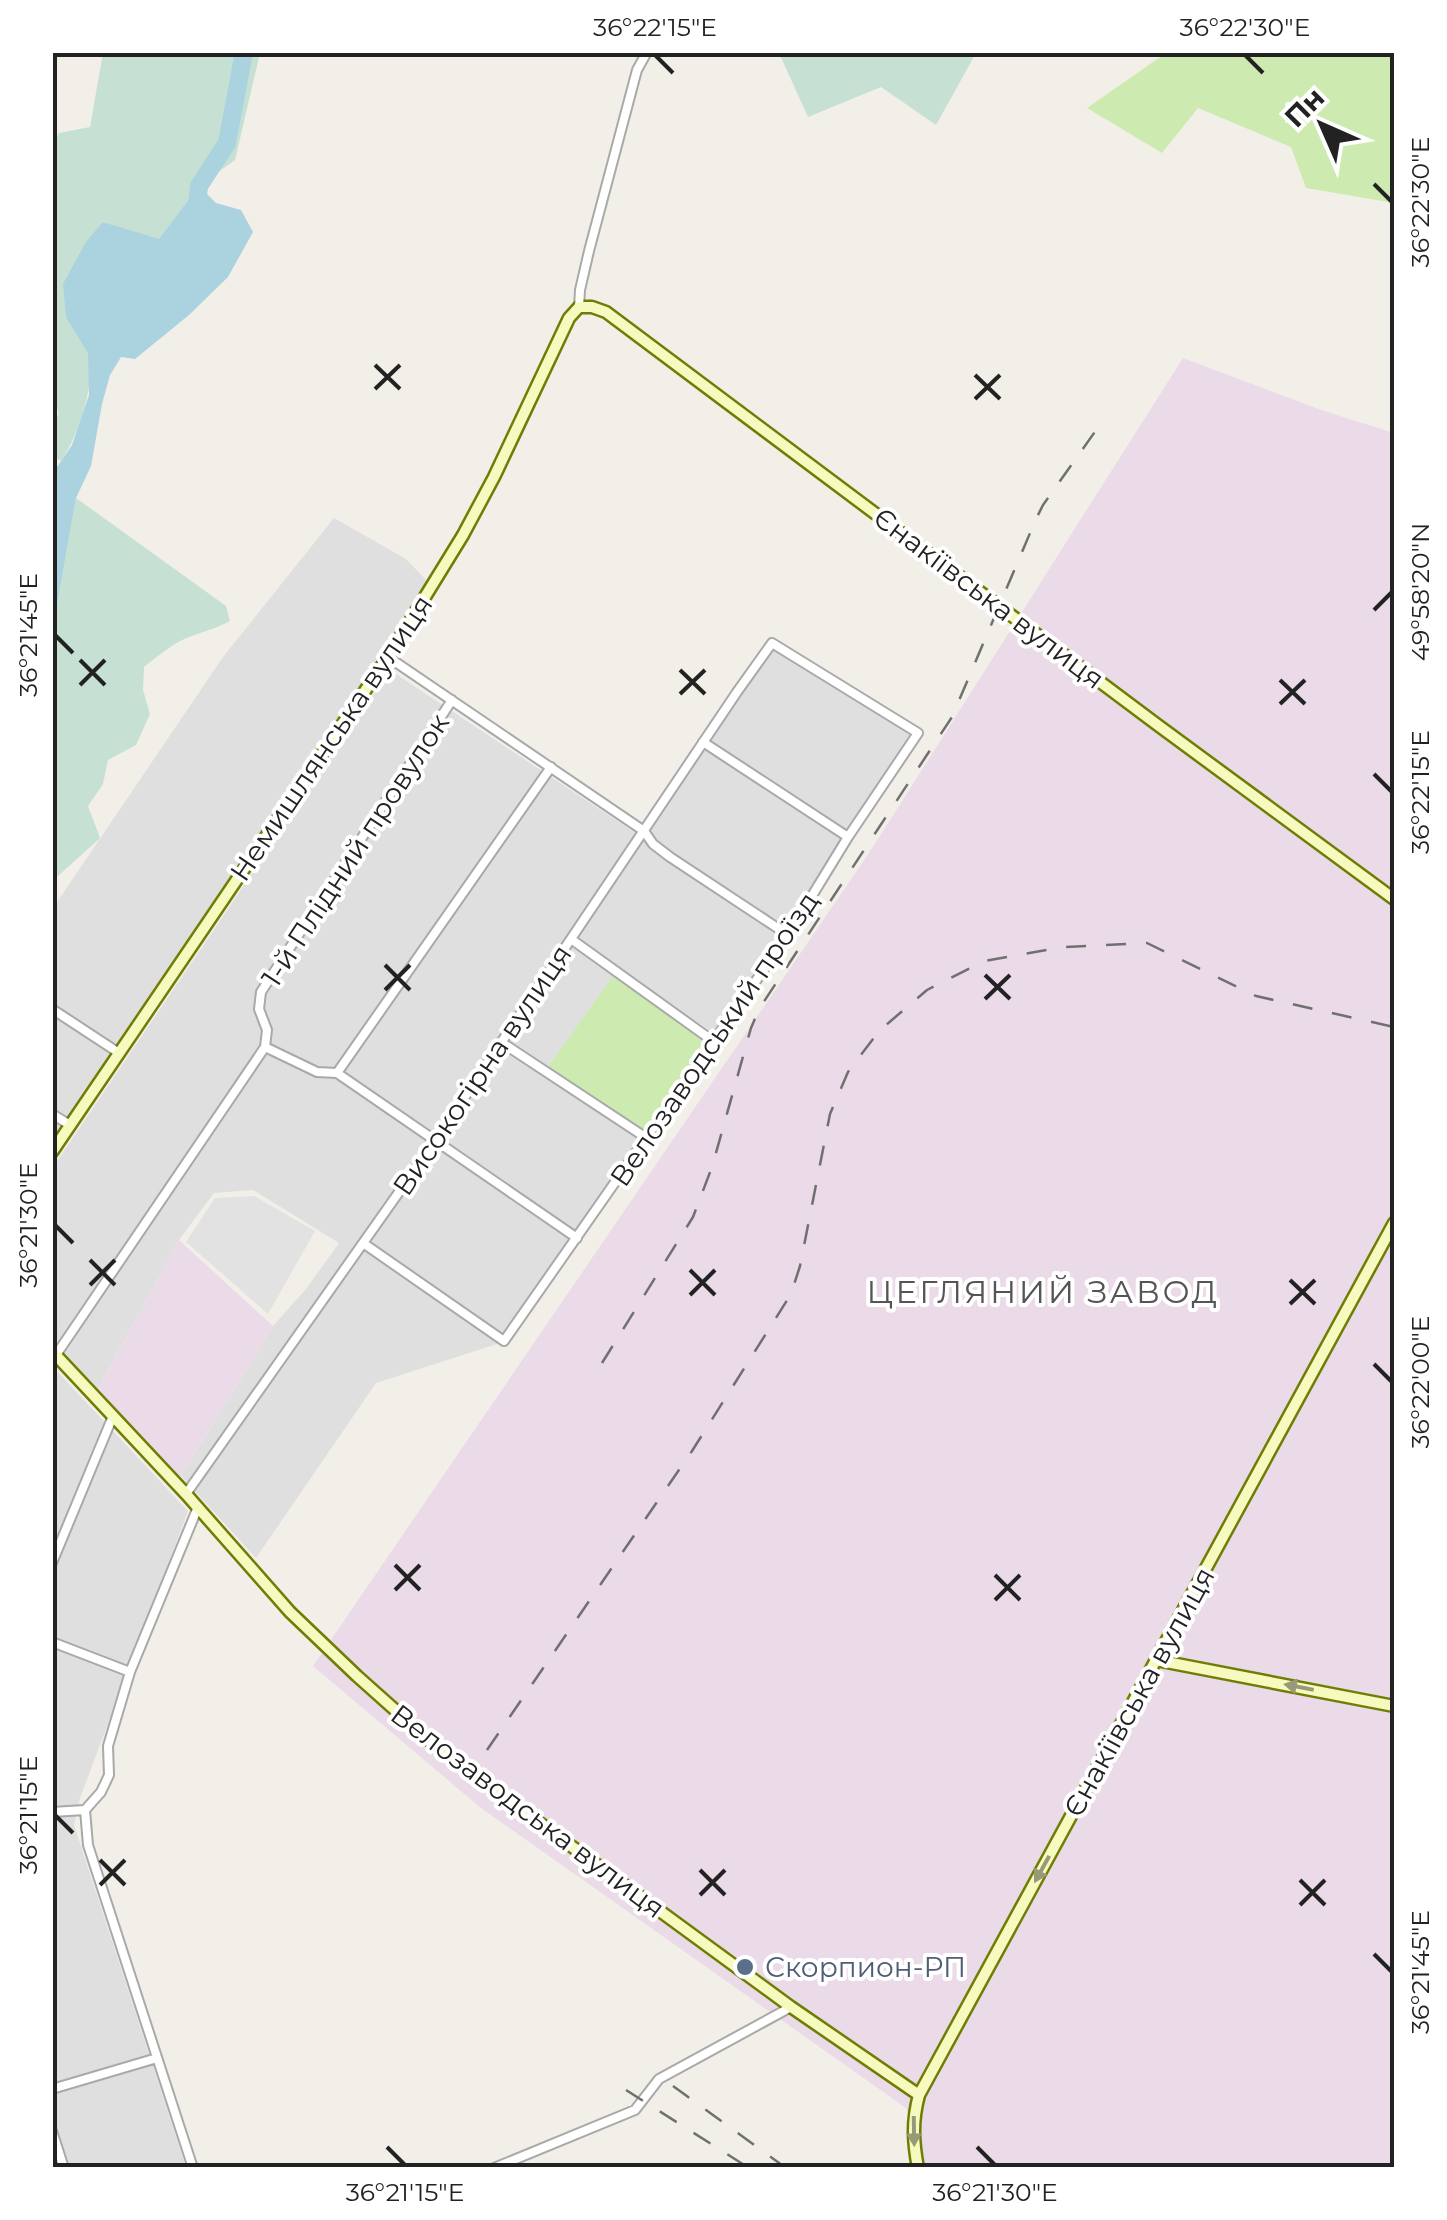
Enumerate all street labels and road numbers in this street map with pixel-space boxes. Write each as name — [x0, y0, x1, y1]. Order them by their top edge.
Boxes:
street label: Єнакіївська вулиця — [867, 500, 1111, 696]
street label: Немишлянська вулиця — [223, 589, 439, 887]
street label: 1-й Плідний провулок — [254, 707, 456, 993]
street label: Велозаводський проїзд — [603, 885, 825, 1193]
street label: Високогірна вулиця — [385, 938, 579, 1202]
street label: Єнакіївська вулиця — [1056, 1561, 1222, 1823]
street label: Велозаводська вулиця — [384, 1697, 672, 1925]

